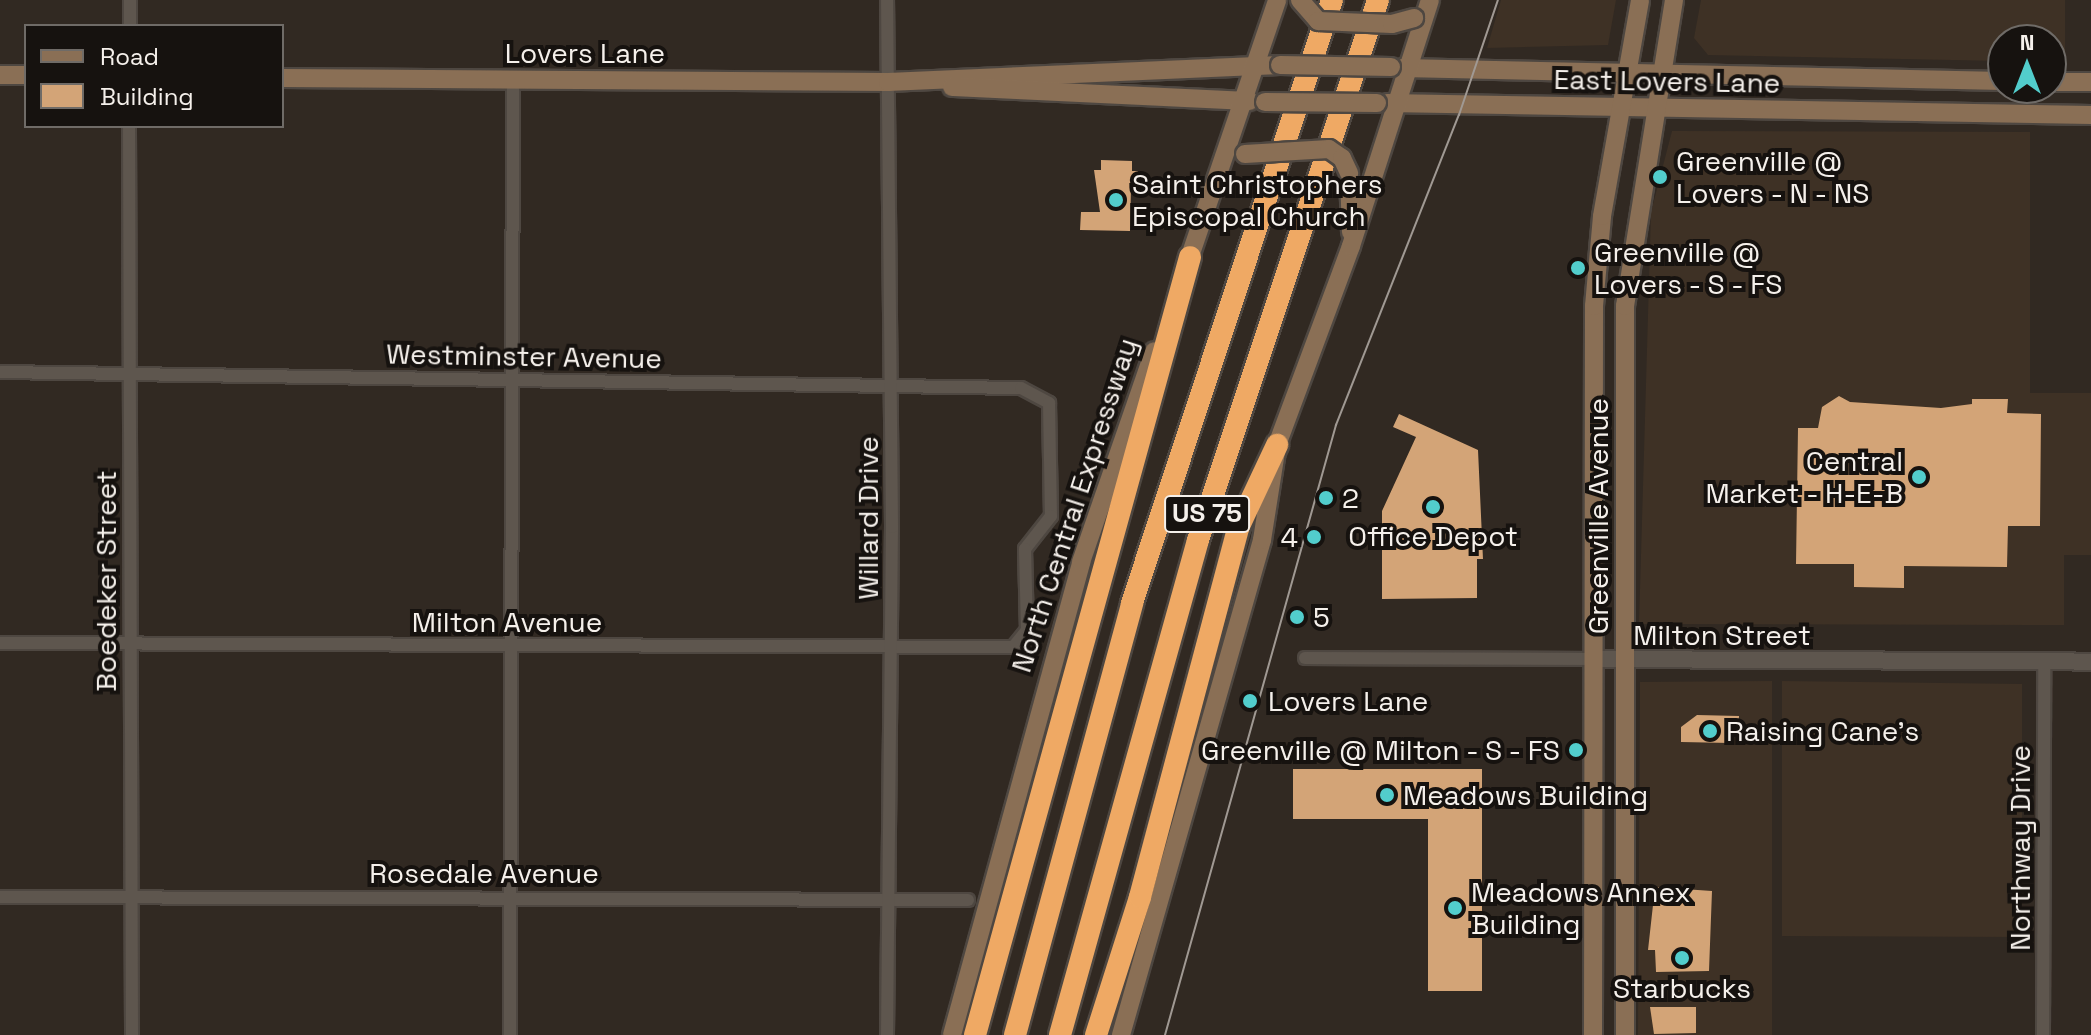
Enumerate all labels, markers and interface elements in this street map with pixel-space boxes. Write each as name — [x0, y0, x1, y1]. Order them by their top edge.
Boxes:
legend — [24, 24, 284, 128]
north arrow — [1987, 24, 2067, 104]
text: N — [2020, 28, 2034, 56]
street label: Lovers Lane — [505, 36, 665, 70]
text: Road — [100, 41, 159, 72]
street label: East Lovers Lane — [1553, 62, 1781, 100]
text: Building — [100, 81, 194, 112]
place label: Greenville @ Lovers - N - NS — [1676, 144, 1873, 210]
place label: Saint Christophers Episcopal Church — [1132, 167, 1382, 233]
marker: Greenville @ Lovers - N - NS — [1651, 168, 1669, 186]
marker: Saint Christophers Episcopal Church — [1107, 191, 1125, 209]
place label: Greenville @ Lovers - S - FS — [1594, 235, 1786, 301]
marker: Greenville @ Lovers - S - FS — [1569, 259, 1587, 277]
street label: North Central Expressway — [1004, 334, 1144, 676]
street label: Westminster Avenue — [386, 337, 662, 375]
street label: Greenville Avenue — [1581, 398, 1615, 634]
street label: Willard Drive — [851, 436, 885, 600]
place label: Central Market - H-E-B — [1704, 444, 1903, 510]
marker: Central Market - H-E-B — [1910, 468, 1928, 486]
street label: Boedeker Street — [89, 470, 123, 692]
place label: 2 — [1342, 481, 1359, 515]
marker: 2 — [1317, 489, 1335, 507]
road number: US 75 — [1163, 492, 1251, 536]
marker: Office Depot — [1424, 498, 1442, 516]
place label: Office Depot — [1348, 519, 1518, 553]
place label: 4 — [1281, 520, 1298, 554]
marker: 4 — [1305, 528, 1323, 546]
place label: 5 — [1313, 600, 1330, 634]
street label: Milton Avenue — [412, 605, 602, 639]
marker: 5 — [1288, 608, 1306, 626]
street label: Milton Street — [1633, 618, 1811, 652]
place label: Lovers Lane — [1268, 684, 1428, 718]
marker: Lovers Lane — [1239, 690, 1261, 712]
place label: Raising Cane's — [1726, 714, 1919, 748]
marker: Raising Cane's — [1701, 722, 1719, 740]
place label: Greenville @ Milton - S - FS — [1198, 733, 1560, 767]
marker: Greenville @ Milton - S - FS — [1567, 741, 1585, 759]
street label: Northway Drive — [2003, 745, 2037, 951]
place label: Meadows Building — [1403, 778, 1648, 812]
marker: Meadows Building — [1378, 786, 1396, 804]
street label: Rosedale Avenue — [369, 856, 599, 890]
place label: Meadows Annex Building — [1471, 875, 1691, 941]
marker: Meadows Annex Building — [1446, 899, 1464, 917]
marker: Starbucks — [1673, 949, 1691, 967]
place label: Starbucks — [1613, 971, 1751, 1005]

